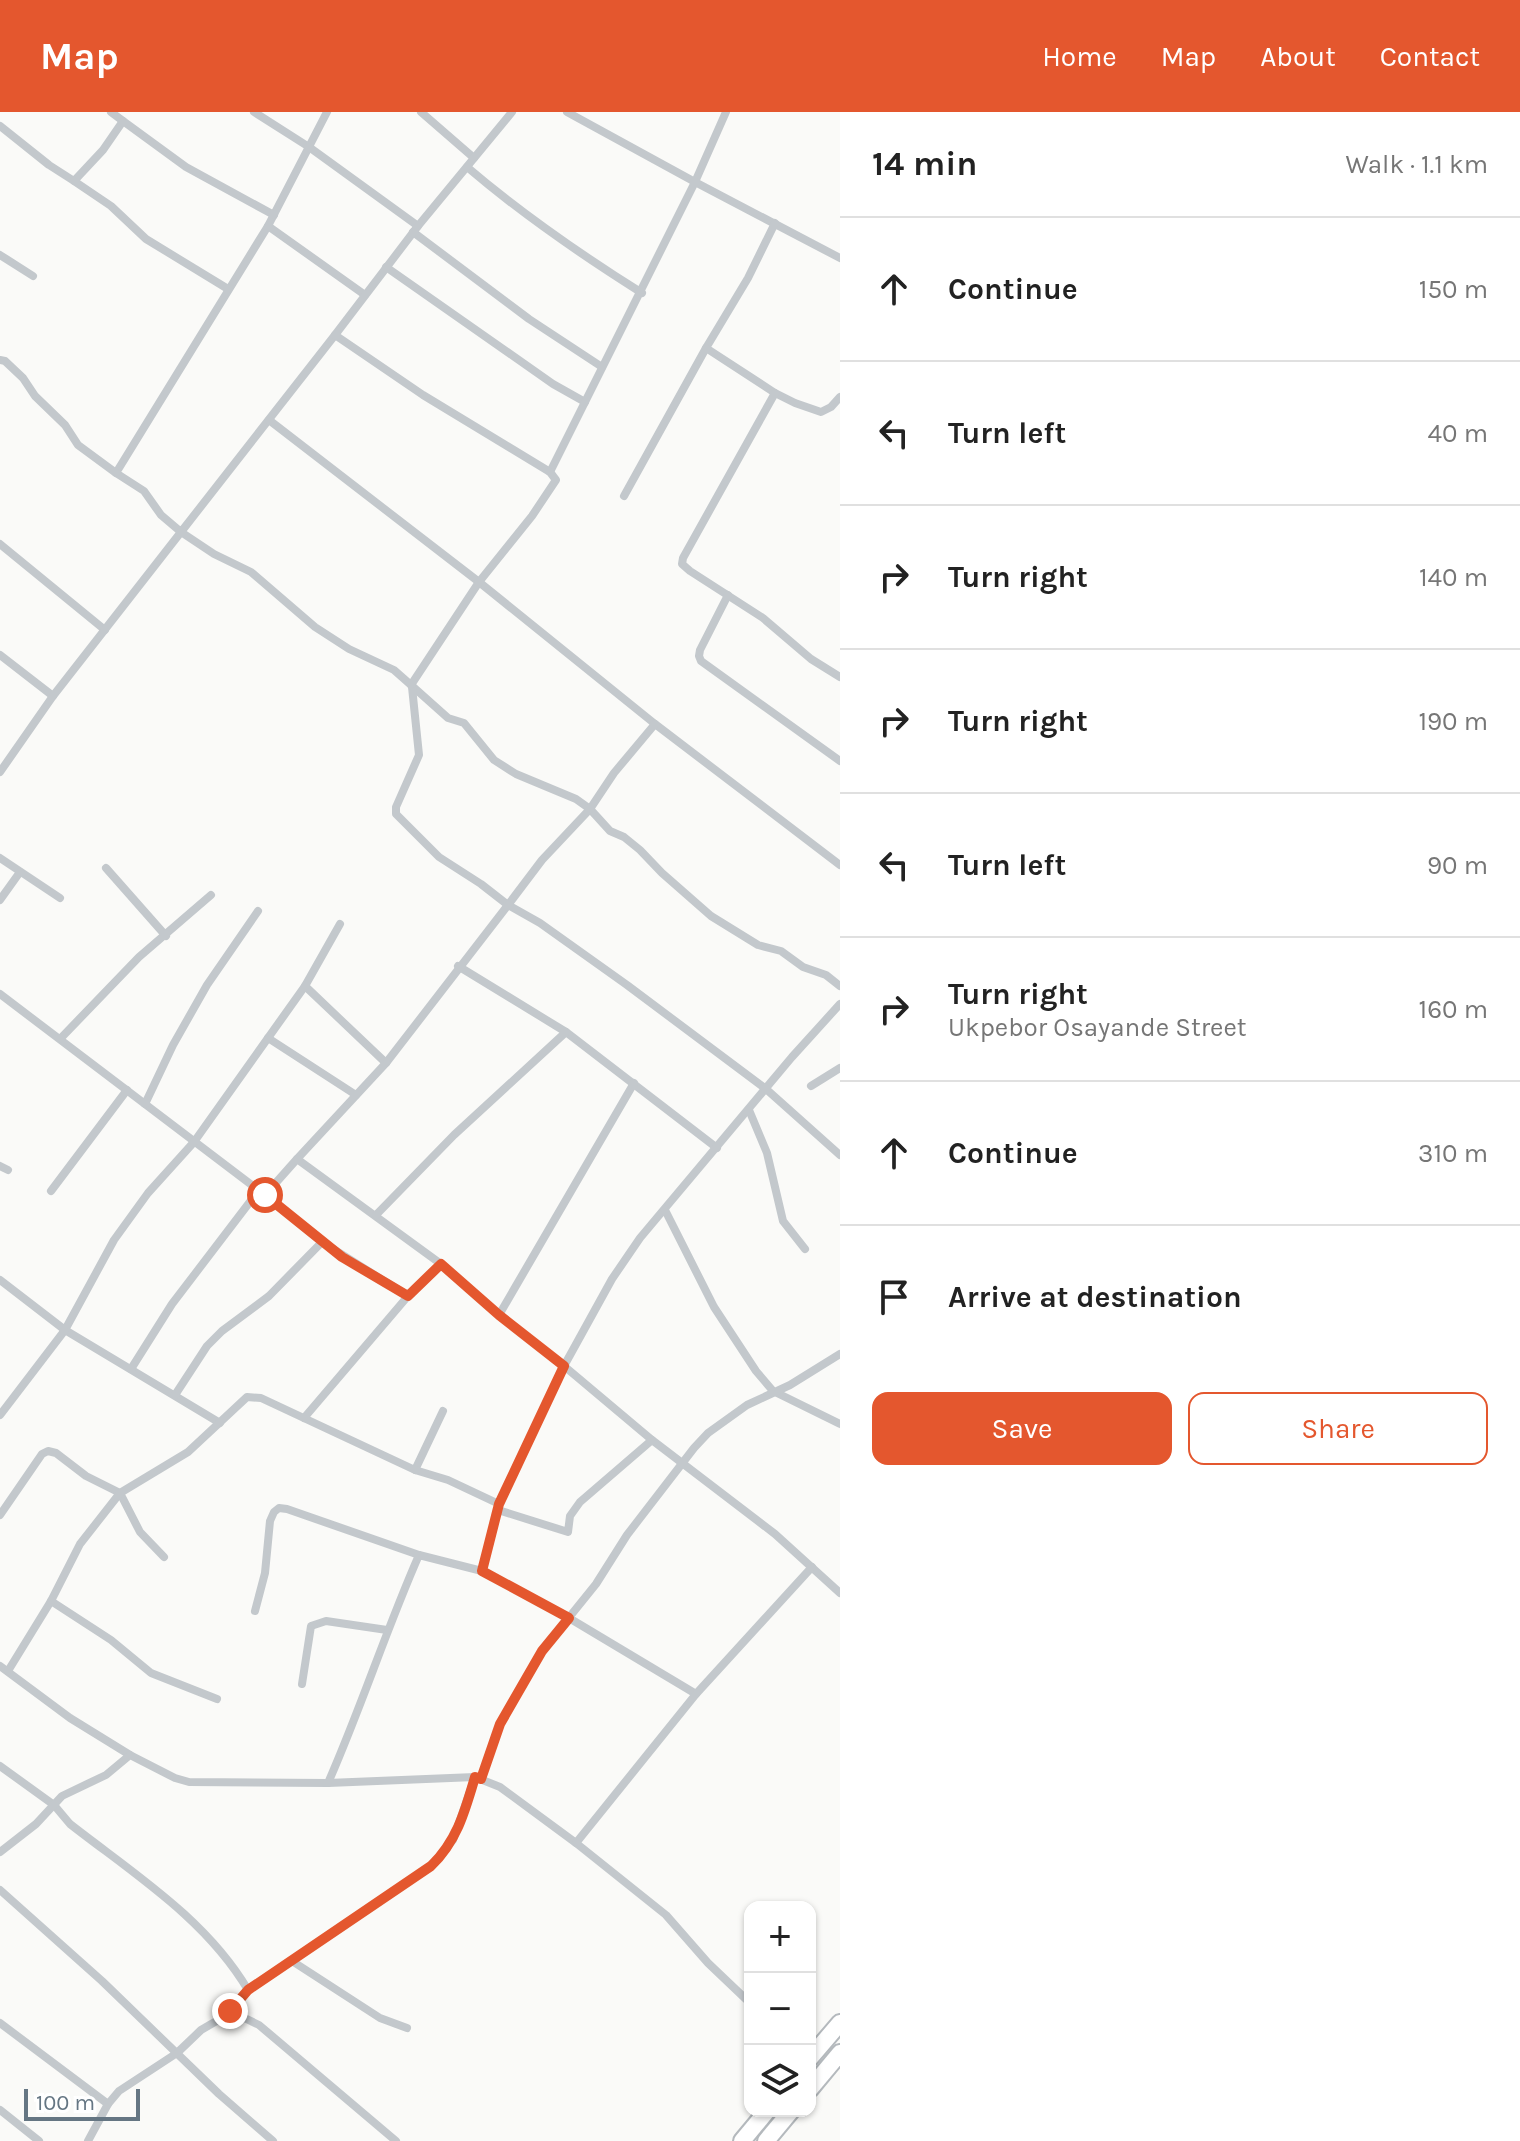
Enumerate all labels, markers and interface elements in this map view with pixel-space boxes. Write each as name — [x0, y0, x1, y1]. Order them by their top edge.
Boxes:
text: Map — [40, 34, 119, 79]
text: Home — [1042, 40, 1117, 73]
text: Map — [1161, 40, 1216, 73]
text: About — [1260, 40, 1336, 73]
text: Contact — [1380, 40, 1480, 73]
text: 14 min — [872, 144, 978, 184]
text: Walk · 1.1 km — [1345, 149, 1488, 180]
icon: ahead — [872, 267, 916, 311]
text: Continue — [948, 271, 1078, 307]
text: 150 m — [1419, 274, 1488, 305]
icon: left — [872, 411, 916, 455]
text: Turn left — [948, 415, 1066, 451]
text: 40 m — [1428, 418, 1488, 449]
icon: right — [872, 555, 916, 599]
text: Turn right — [948, 559, 1088, 595]
text: 140 m — [1419, 562, 1488, 593]
icon: right — [872, 699, 916, 743]
text: Turn right — [948, 703, 1088, 739]
text: 190 m — [1418, 706, 1488, 737]
icon: left — [872, 843, 916, 887]
text: Turn left — [948, 847, 1066, 883]
text: 90 m — [1427, 850, 1488, 881]
text: Turn right — [948, 976, 1088, 1012]
icon: right — [872, 987, 916, 1031]
text: 160 m — [1419, 994, 1488, 1025]
text: Ukpebor Osayande Street — [948, 1012, 1247, 1043]
icon: ahead — [872, 1131, 916, 1175]
text: Continue — [948, 1135, 1078, 1171]
text: 310 m — [1418, 1138, 1488, 1169]
route start — [247, 1177, 283, 1213]
icon: arrive — [872, 1275, 916, 1319]
text: Arrive at destination — [948, 1279, 1242, 1315]
button: Save — [872, 1392, 1172, 1465]
button: Share — [1188, 1392, 1488, 1465]
map controls — [744, 1901, 816, 2117]
button: + — [744, 1901, 816, 1973]
button: − — [744, 1973, 816, 2045]
route end — [212, 1993, 248, 2029]
button: layers — [744, 2045, 816, 2117]
scale bar — [24, 2085, 140, 2121]
text: 100 m — [36, 2090, 95, 2116]

